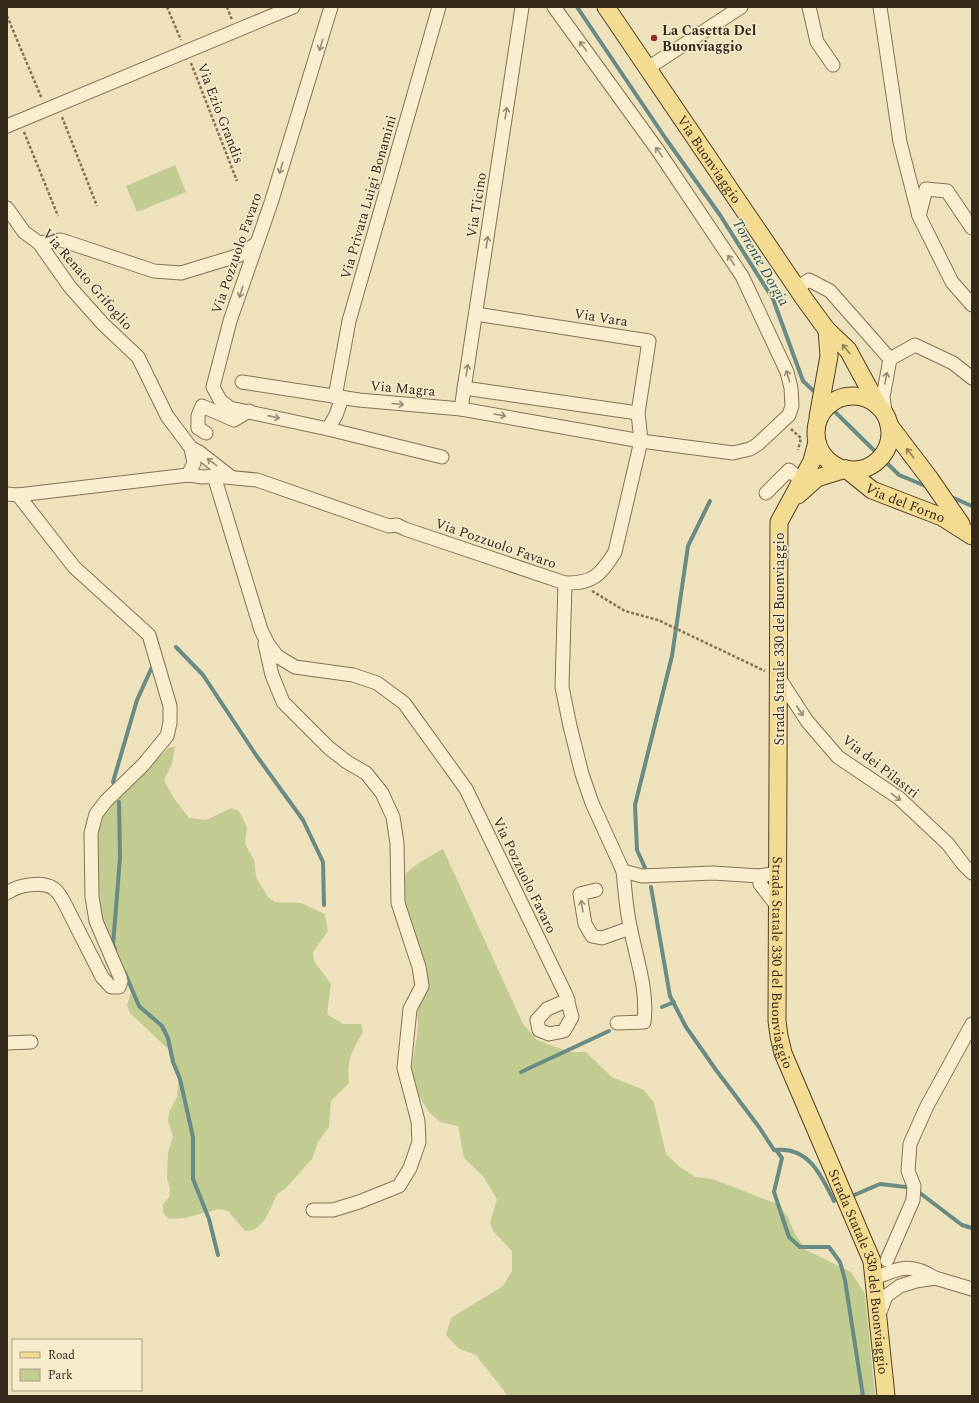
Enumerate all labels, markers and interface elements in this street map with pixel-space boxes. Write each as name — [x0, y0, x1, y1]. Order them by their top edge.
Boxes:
place label: La Casetta Del Buonviaggio — [662, 20, 757, 57]
marker: La Casetta Del Buonviaggio — [649, 33, 659, 43]
one-way arrow — [316, 38, 324, 50]
one-way arrow — [579, 41, 587, 52]
street label: Via Ezio Grandis — [192, 60, 249, 166]
one-way arrow — [502, 107, 510, 120]
street label: Via Buonviaggio — [671, 111, 746, 208]
street label: Via Privata Luigi Bonamini — [335, 113, 402, 282]
one-way arrow — [655, 147, 663, 158]
one-way arrow — [277, 162, 284, 175]
street label: Via Ticino — [461, 171, 492, 239]
street label: Via Pozzuolo Favaro — [206, 190, 267, 317]
water label: Torrente Dorgia — [726, 214, 795, 311]
street label: Via Renato Grifoglio — [37, 224, 138, 335]
one-way arrow — [483, 235, 491, 248]
one-way arrow — [727, 255, 735, 266]
one-way arrow — [237, 285, 244, 298]
street label: Via Vara — [573, 303, 629, 332]
one-way arrow — [842, 344, 851, 355]
one-way arrow — [463, 364, 471, 377]
one-way arrow — [784, 370, 791, 383]
one-way arrow — [882, 372, 890, 385]
street label: Via Magra — [369, 375, 437, 402]
one-way arrow — [391, 400, 404, 407]
one-way arrow — [493, 412, 506, 420]
one-way arrow — [267, 413, 280, 421]
one-way arrow — [906, 447, 915, 458]
one-way arrow — [206, 457, 217, 466]
street label: Via del Forno — [860, 478, 948, 528]
street label: Via Pozzuolo Favaro — [432, 513, 559, 574]
street label: Strada Statale 330 del Buonviaggio — [769, 532, 790, 746]
one-way arrow — [796, 705, 804, 716]
street label: Via dei Pilastri — [838, 730, 924, 803]
one-way arrow — [890, 793, 901, 801]
street label: Via Pozzuolo Favaro — [487, 814, 562, 937]
street label: Strada Statale 330 del Buonviaggio — [766, 856, 799, 1072]
one-way arrow — [578, 900, 586, 913]
street label: Strada Statale 330 del Buonviaggio — [823, 1166, 894, 1375]
legend — [12, 1339, 142, 1391]
text: Road — [48, 1346, 75, 1365]
text: Park — [48, 1366, 73, 1385]

